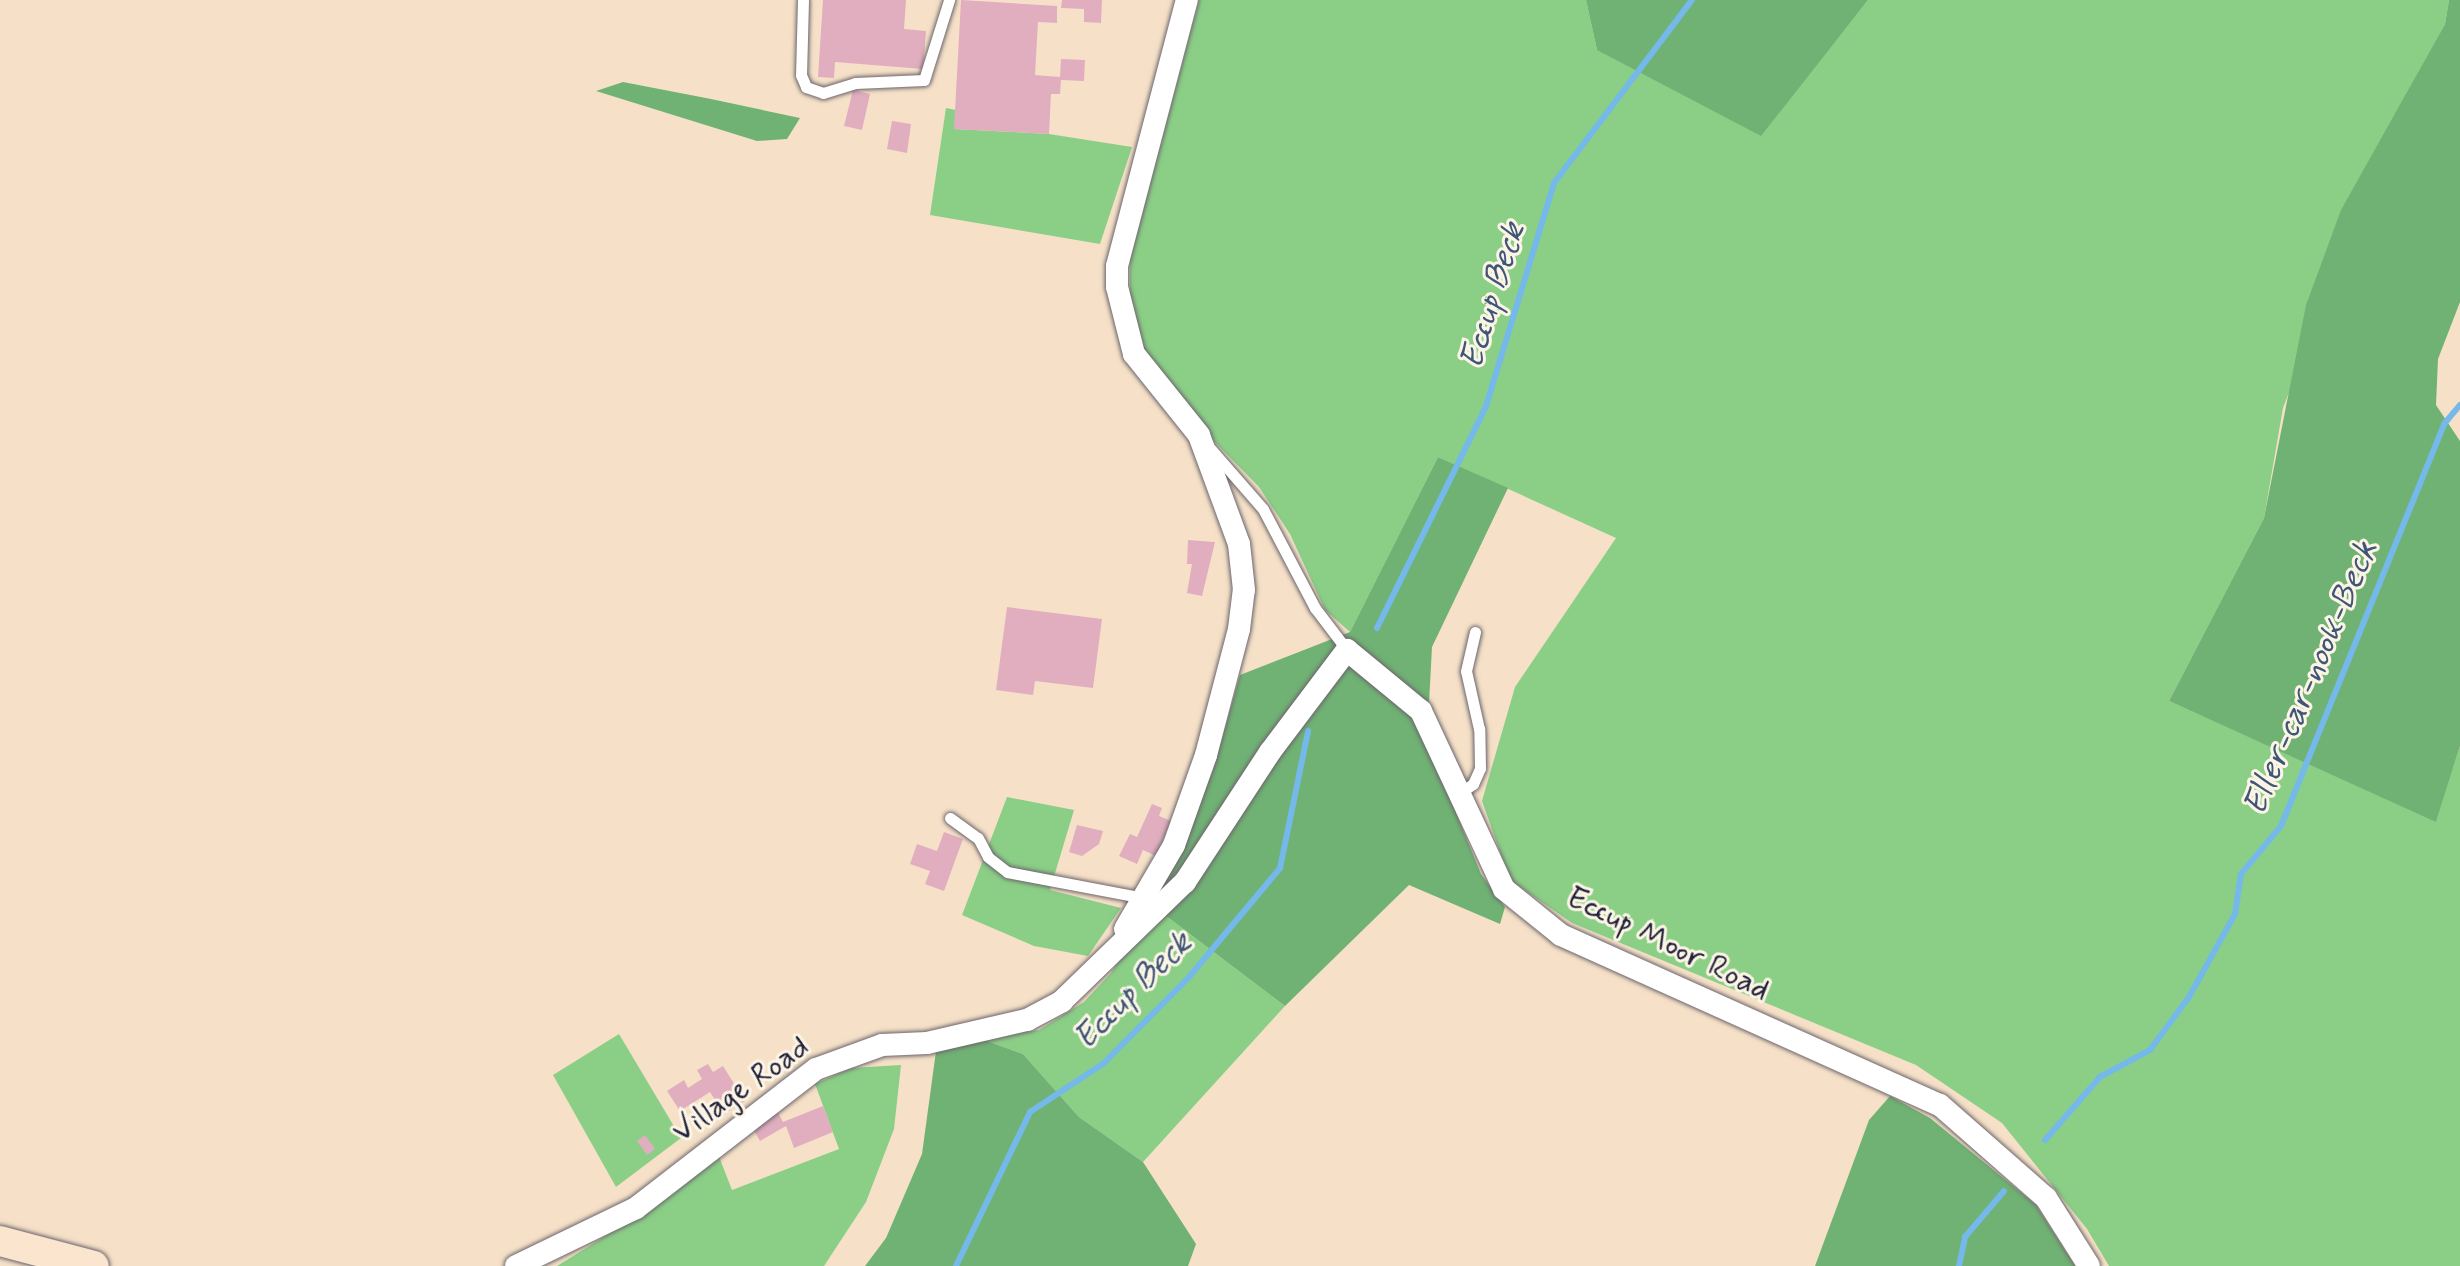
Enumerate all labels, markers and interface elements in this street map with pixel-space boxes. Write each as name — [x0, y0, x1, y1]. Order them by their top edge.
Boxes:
water label: Eccup Beck — [1451, 216, 1535, 376]
water label: Eller-car-nook-Beck — [2235, 535, 2387, 821]
street label: Eccup Moor Road — [1561, 879, 1775, 1009]
water label: Eccup Beck — [1064, 922, 1202, 1060]
street label: Village Road — [665, 1029, 817, 1151]

